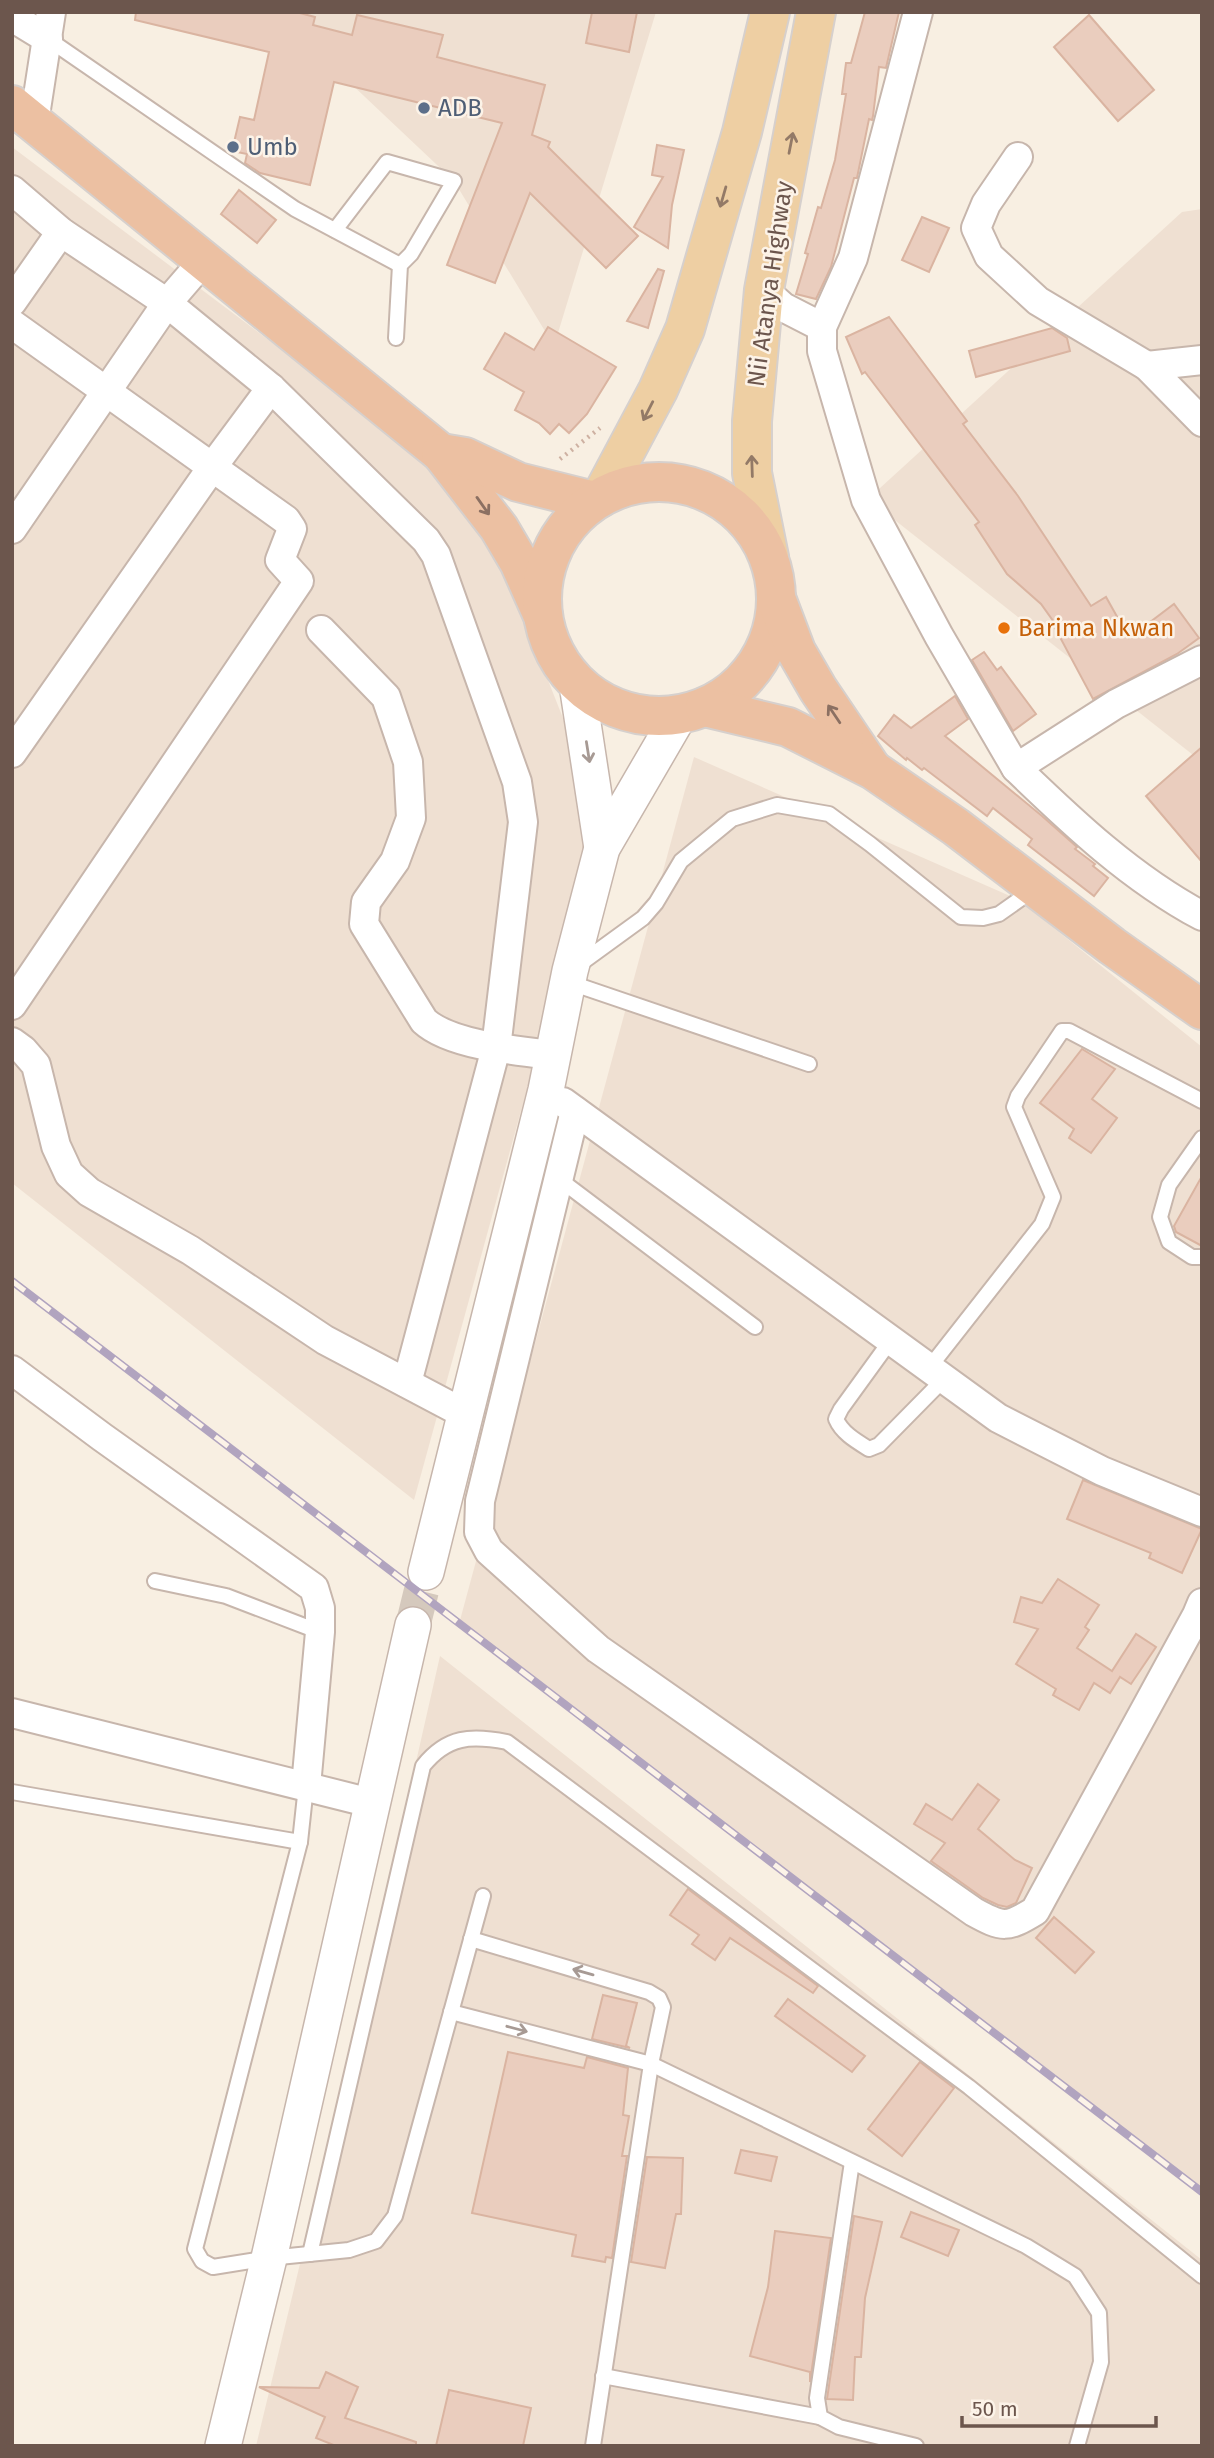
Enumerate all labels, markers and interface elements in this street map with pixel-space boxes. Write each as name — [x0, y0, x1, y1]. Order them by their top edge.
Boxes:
place label: ADB — [438, 94, 482, 122]
marker: ADB — [416, 100, 432, 116]
one-way arrow — [785, 132, 799, 155]
place label: Umb — [247, 133, 298, 161]
marker: Umb — [225, 139, 241, 155]
street label: Nii Atanya Highway — [742, 179, 798, 389]
one-way arrow — [716, 186, 729, 208]
one-way arrow — [640, 400, 654, 421]
one-way arrow — [746, 454, 759, 477]
one-way arrow — [475, 497, 490, 516]
place label: Barima Nkwan — [1018, 614, 1174, 642]
marker: Barima Nkwan — [996, 620, 1012, 636]
one-way arrow — [827, 705, 841, 724]
one-way arrow — [582, 740, 595, 763]
one-way arrow — [573, 1965, 595, 1978]
one-way arrow — [505, 2023, 528, 2036]
scale bar — [962, 2384, 1156, 2428]
text: 50 m — [972, 2396, 1018, 2422]

